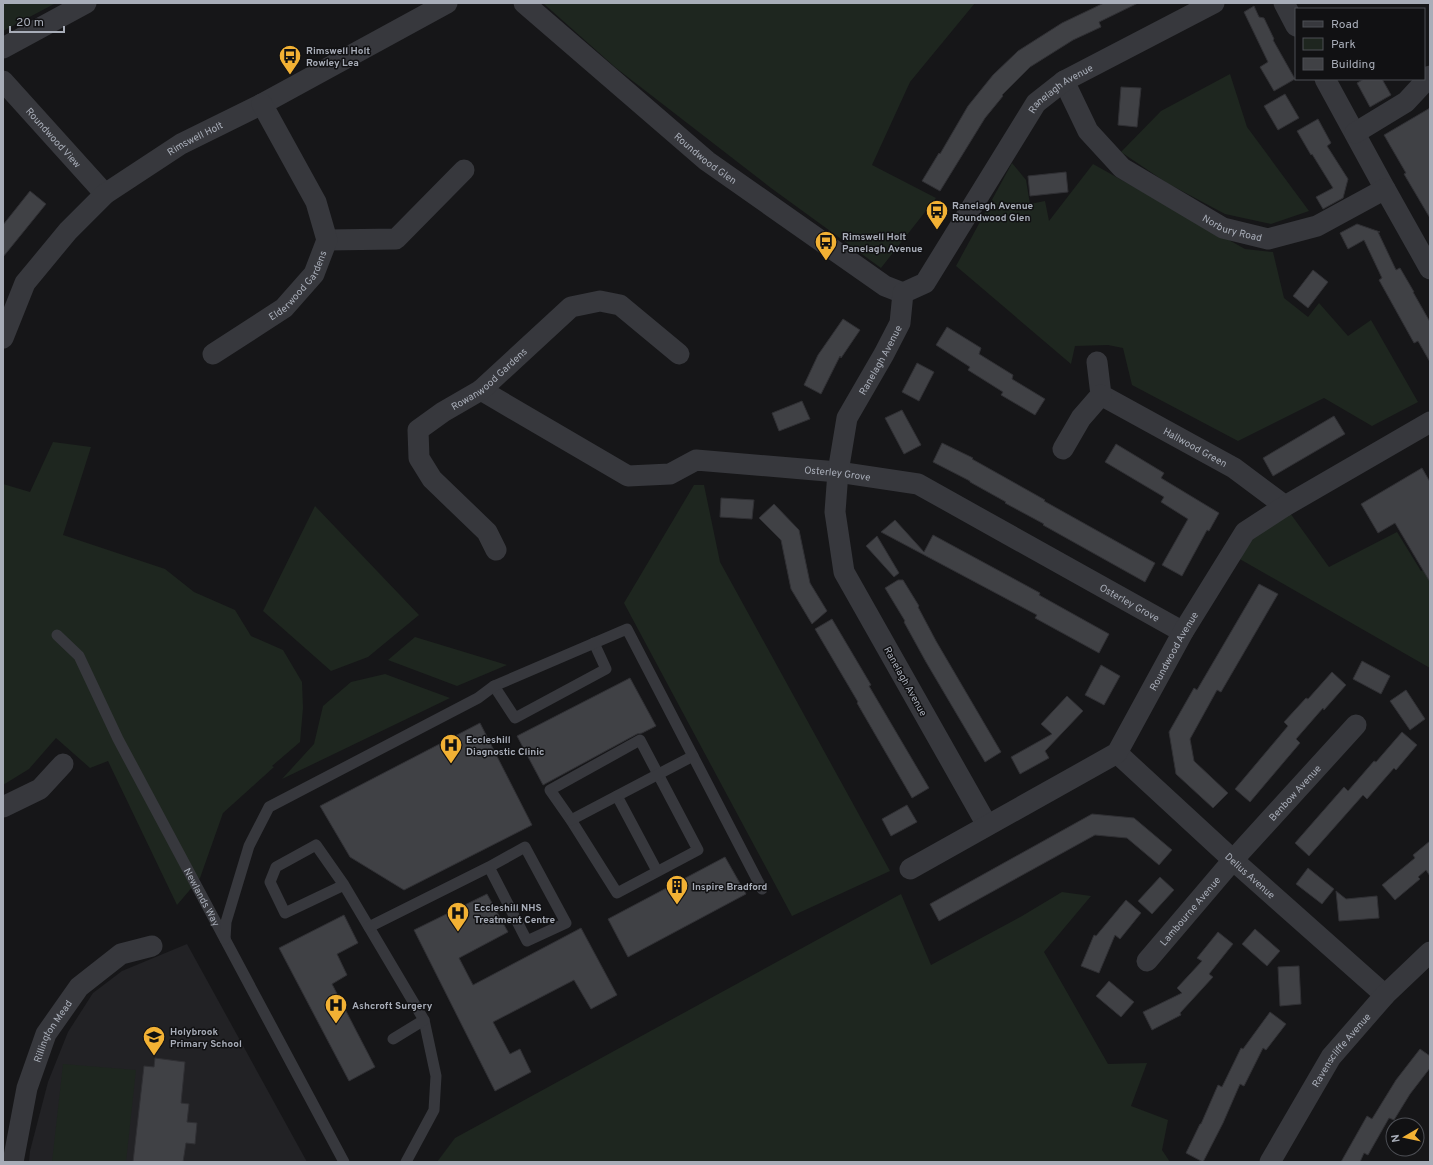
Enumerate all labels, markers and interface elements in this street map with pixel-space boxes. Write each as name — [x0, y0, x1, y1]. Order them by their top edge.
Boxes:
scale bar — [10, 8, 64, 34]
legend — [1295, 8, 1425, 80]
text: 20 m — [16, 15, 44, 31]
text: Road — [1331, 17, 1359, 33]
text: Park — [1331, 37, 1356, 53]
bus stop icon: Rimswell Holt Rowley Lea — [277, 43, 303, 76]
place label: Rimswell Holt Rowley Lea — [306, 45, 370, 70]
text: Building — [1331, 57, 1375, 73]
street label: Ranelagh Avenue — [1026, 62, 1096, 116]
street label: Roundwood View — [22, 106, 83, 171]
street label: Rimswell Holt — [165, 119, 226, 159]
street label: Roundwood Glen — [671, 130, 739, 188]
bus stop icon: Ranelagh Avenue Roundwood Glen — [924, 198, 950, 231]
place label: Ranelagh Avenue Roundwood Glen — [952, 200, 1034, 225]
street label: Norbury Road — [1200, 212, 1263, 245]
bus stop icon: Rimswell Holt Panelagh Avenue — [813, 229, 839, 262]
place label: Rimswell Holt Panelagh Avenue — [842, 231, 923, 256]
street label: Elderwood Gardens — [267, 249, 330, 324]
street label: Ranelagh Avenue — [857, 323, 906, 398]
street label: Rowanwood Gardens — [449, 345, 531, 414]
street label: Hallwood Green — [1161, 425, 1229, 471]
street label: Osterley Grove — [804, 464, 871, 485]
street label: Osterley Grove — [1097, 582, 1161, 626]
street label: Roundwood Avenue — [1147, 610, 1202, 693]
street label: Ranelagh Avenue — [880, 645, 929, 719]
hospital icon: Eccleshill Diagnostic Clinic — [438, 732, 464, 765]
place label: Eccleshill Diagnostic Clinic — [466, 734, 544, 759]
street label: Benbow Avenue — [1267, 763, 1325, 824]
street label: Delius Avenue — [1221, 851, 1277, 902]
street label: Newlands Way — [180, 866, 222, 929]
building icon: Inspire Bradford — [664, 873, 690, 906]
street label: Lambourne Avenue — [1158, 874, 1224, 949]
place label: Inspire Bradford — [692, 881, 767, 894]
hospital icon: Eccleshill NHS Treatment Centre — [445, 900, 471, 933]
place label: Eccleshill NHS Treatment Centre — [474, 902, 556, 927]
hospital icon: Ashcroft Surgery — [323, 992, 349, 1025]
street label: Rillington Mead — [31, 998, 76, 1065]
place label: Ashcroft Surgery — [352, 1000, 433, 1013]
street label: Ravenscliffe Avenue — [1310, 1011, 1374, 1090]
school or university icon: Holybrook Primary School — [141, 1024, 167, 1057]
place label: Holybrook Primary School — [170, 1026, 242, 1051]
north arrow — [1385, 1117, 1425, 1157]
text: N — [1389, 1133, 1404, 1143]

